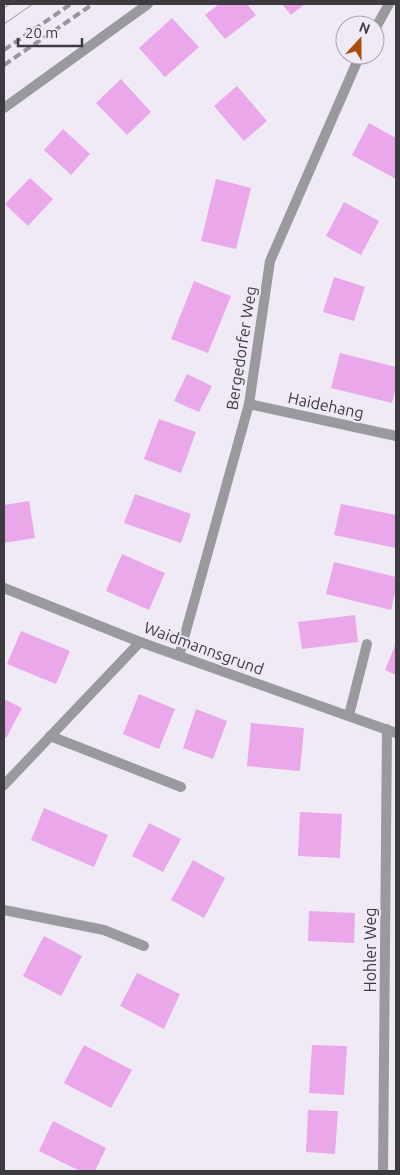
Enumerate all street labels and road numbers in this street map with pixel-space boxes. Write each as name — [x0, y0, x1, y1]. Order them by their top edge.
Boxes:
street label: Bergedorfer Weg — [222, 285, 260, 411]
street label: Haidehang — [286, 388, 366, 422]
street label: Waidmannsgrund — [142, 618, 266, 678]
street label: Hohler Weg — [361, 908, 379, 993]

